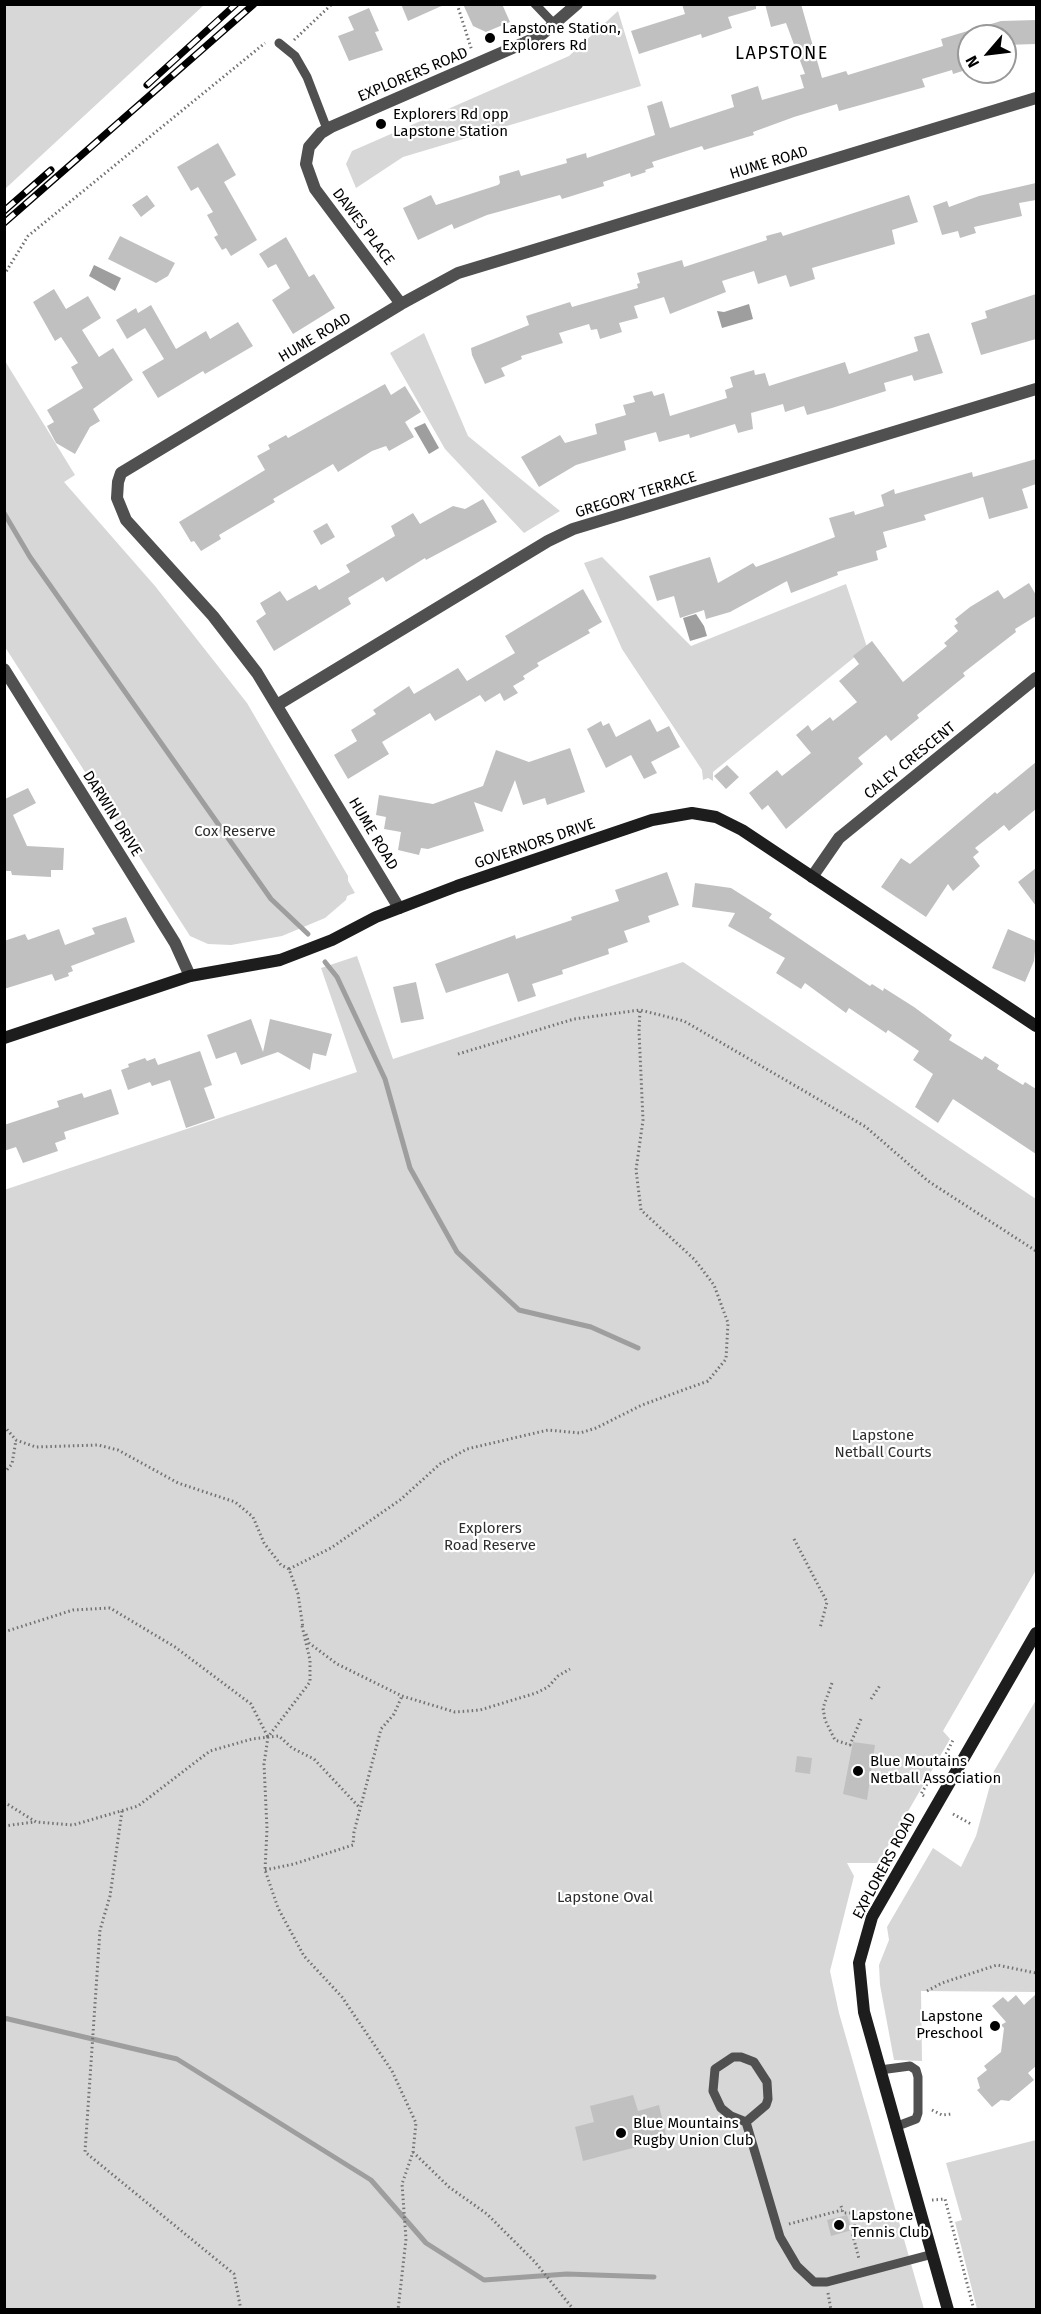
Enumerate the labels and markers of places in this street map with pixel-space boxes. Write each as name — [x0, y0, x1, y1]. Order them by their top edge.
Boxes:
place label: Lapstone Station, Explorers Rd — [502, 20, 621, 55]
marker: Lapstone Station, Explorers Rd — [483, 31, 497, 45]
place label: Explorers Rd opp Lapstone Station — [393, 106, 509, 141]
marker: Explorers Rd opp Lapstone Station — [374, 117, 388, 131]
place label: Blue Moutains Netball Association — [870, 1753, 1001, 1788]
marker: Blue Moutains Netball Association — [851, 1764, 865, 1778]
place label: Lapstone Preschool — [916, 2008, 983, 2043]
marker: Lapstone Preschool — [988, 2019, 1002, 2033]
place label: Blue Mountains Rugby Union Club — [633, 2115, 754, 2150]
marker: Blue Mountains Rugby Union Club — [614, 2126, 628, 2140]
place label: Lapstone Tennis Club — [851, 2207, 929, 2242]
marker: Lapstone Tennis Club — [832, 2218, 846, 2232]

